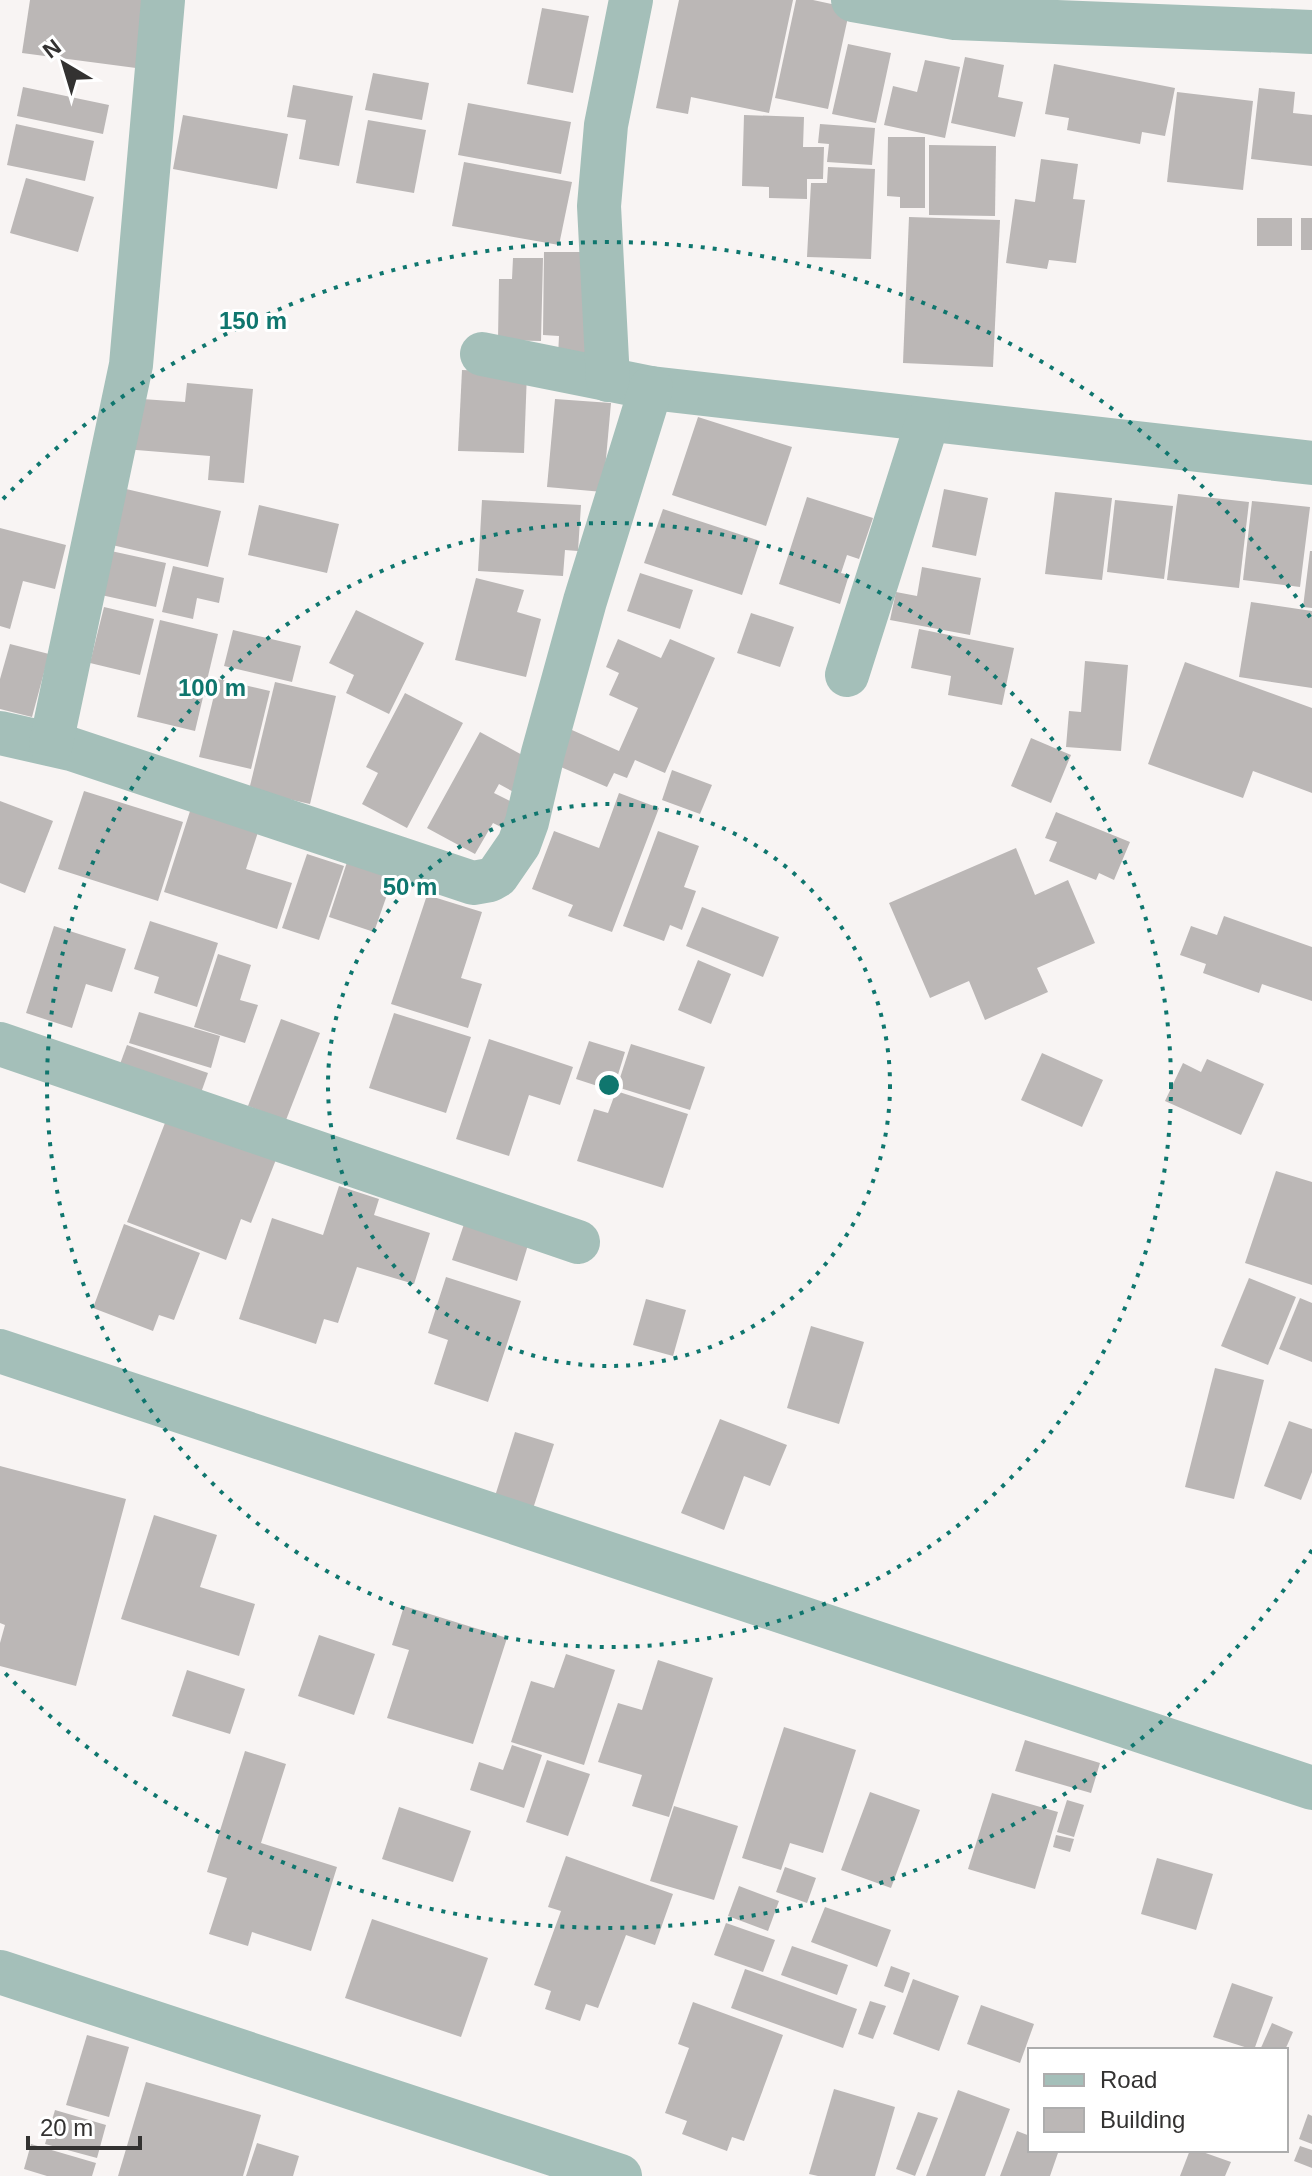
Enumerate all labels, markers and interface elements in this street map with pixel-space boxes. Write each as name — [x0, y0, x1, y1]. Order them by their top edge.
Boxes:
north arrow — [24, 24, 104, 104]
text: N — [38, 34, 66, 63]
text: 150 m — [219, 307, 287, 334]
text: 100 m — [178, 674, 246, 701]
text: 50 m — [383, 873, 437, 900]
centre of rings — [595, 1071, 623, 1099]
legend — [1028, 2048, 1288, 2152]
text: Road — [1100, 2066, 1157, 2093]
scale bar — [28, 2100, 140, 2150]
text: Building — [1100, 2106, 1185, 2133]
text: 20 m — [40, 2114, 93, 2141]

